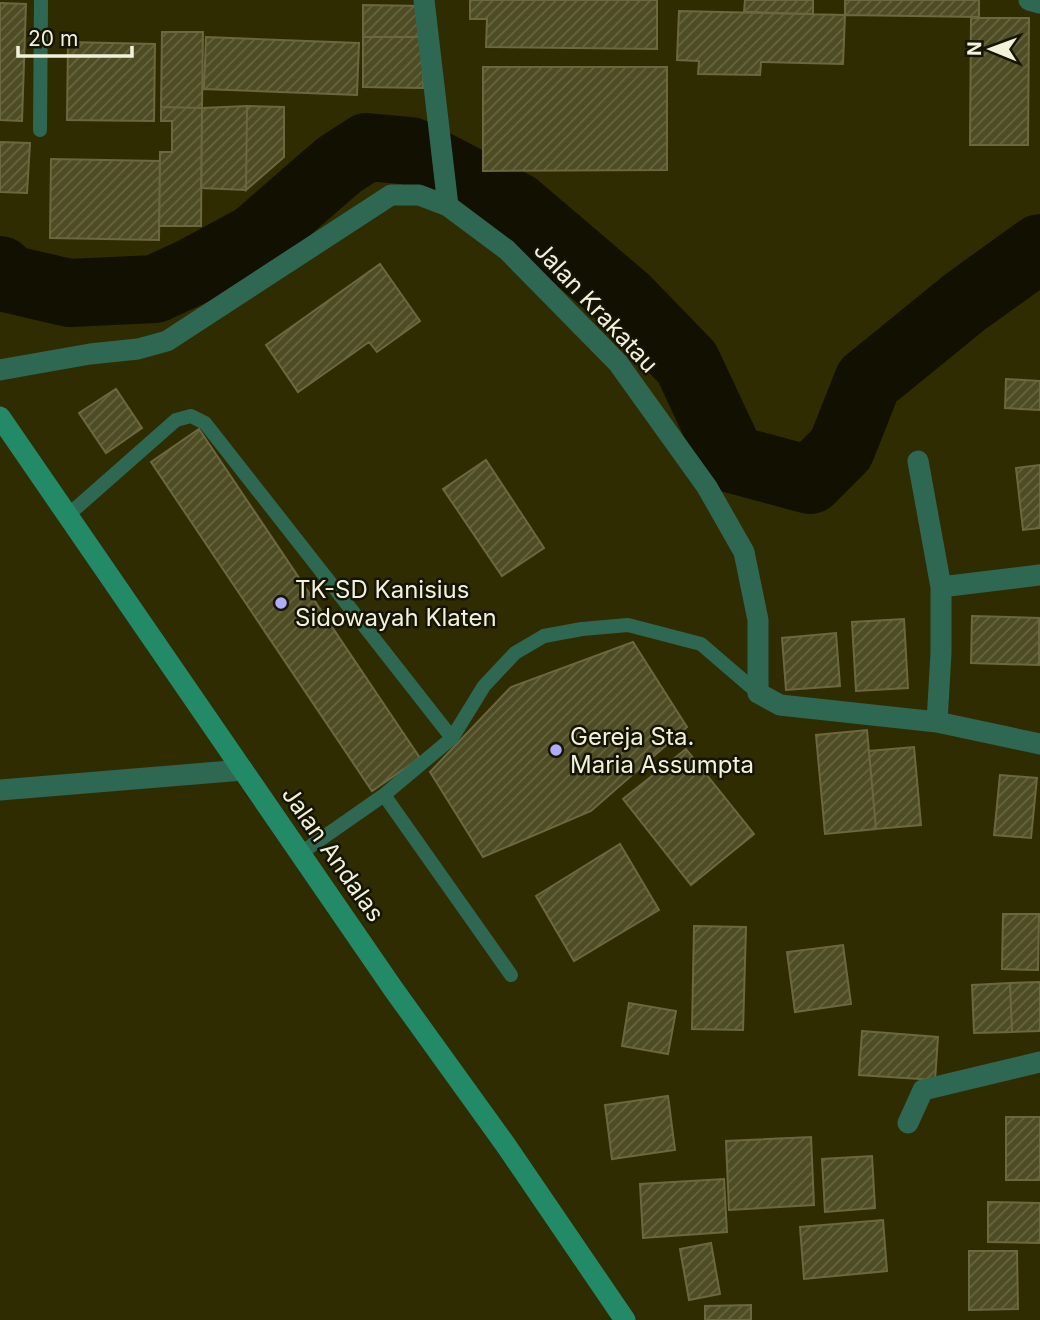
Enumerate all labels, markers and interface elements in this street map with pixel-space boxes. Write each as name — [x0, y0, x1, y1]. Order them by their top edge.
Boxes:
scale bar — [18, 14, 131, 58]
north arrow — [956, 14, 1026, 84]
text: 20 m — [28, 26, 78, 51]
text: N — [963, 41, 986, 56]
street label: Jalan Krakatau — [528, 236, 664, 378]
place label: TK-SD Kanisius Sidowayah Klaten — [295, 575, 497, 632]
marker: TK-SD Kanisius Sidowayah Klaten — [273, 595, 289, 611]
place label: Gereja Sta. Maria Assumpta — [570, 722, 754, 779]
marker: Gereja Sta. Maria Assumpta — [548, 742, 564, 758]
street label: Jalan Andalas — [276, 781, 390, 927]

